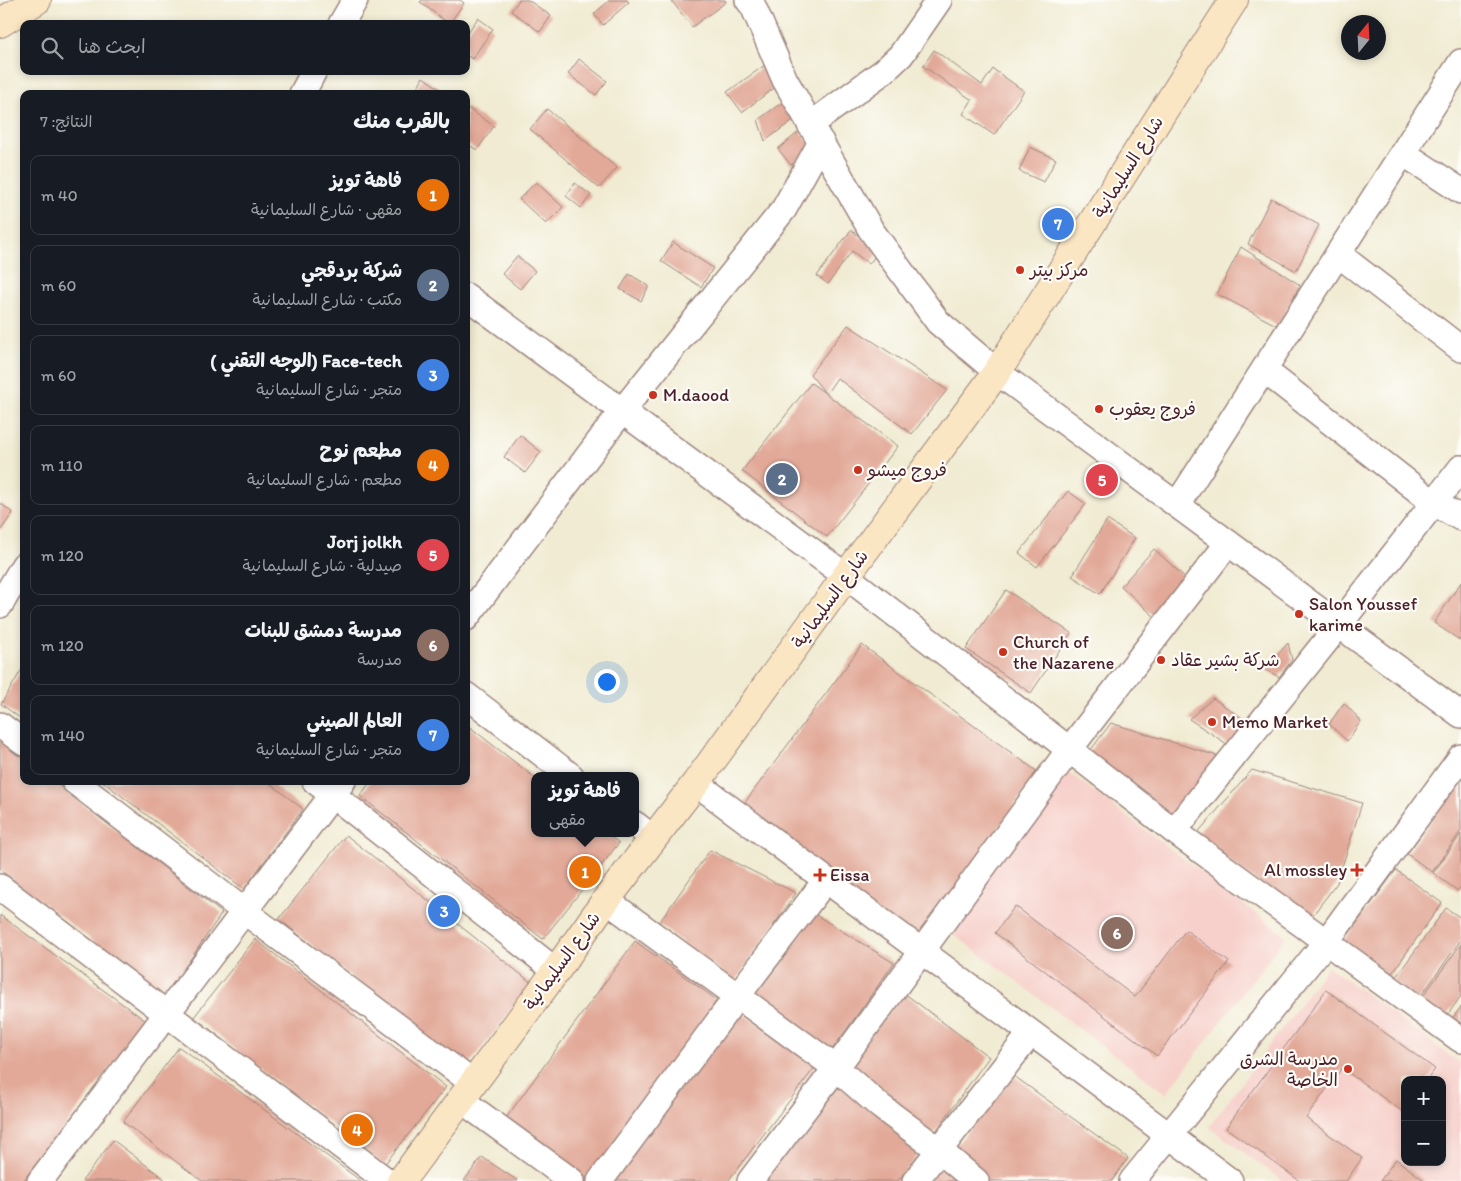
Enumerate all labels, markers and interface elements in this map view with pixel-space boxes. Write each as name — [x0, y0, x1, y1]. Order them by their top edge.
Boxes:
north arrow — [1341, 15, 1386, 60]
search box — [20, 20, 470, 75]
icon: search — [38, 34, 66, 62]
text: ابحث هنا — [78, 35, 146, 58]
text: بالقرب منك — [353, 108, 450, 133]
text: النتائج: 7 — [40, 112, 92, 131]
street label: شارع السليمانية — [1088, 112, 1169, 223]
text: فاهة تويز — [330, 169, 402, 192]
text: 40 m — [41, 186, 78, 205]
text: 1 — [429, 186, 437, 205]
text: مقهى · شارع السليمانية — [251, 200, 402, 219]
pin: 7 — [1042, 205, 1074, 243]
text: شركة بردقجي — [301, 259, 402, 282]
place label: مركز بيتر — [1028, 259, 1088, 281]
marker: مركز بيتر — [1014, 264, 1026, 276]
text: 60 m — [41, 276, 76, 295]
text: 2 — [429, 276, 437, 295]
text: مكتب · شارع السليمانية — [252, 290, 402, 309]
text: Face-tech (الوجه التقني ) — [210, 349, 402, 372]
text: 60 m — [41, 366, 76, 385]
text: 3 — [429, 366, 437, 385]
text: متجر · شارع السليمانية — [256, 380, 402, 399]
place label: M.daood — [663, 384, 729, 406]
marker: M.daood — [647, 389, 659, 401]
place label: فروج يعقوب — [1109, 398, 1196, 421]
marker: فروج يعقوب — [1093, 403, 1105, 415]
text: مطعم نوح — [319, 439, 402, 462]
text: 110 m — [41, 456, 83, 475]
text: 4 — [428, 456, 438, 475]
place label: فروج ميشو — [866, 459, 947, 482]
pin: 2 — [766, 460, 798, 498]
pin: 5 — [1086, 461, 1118, 499]
marker: فروج ميشو — [852, 464, 864, 476]
text: مطعم · شارع السليمانية — [247, 470, 402, 489]
text: Jorj jolkh — [327, 530, 402, 553]
street label: شارع السليمانية — [787, 545, 874, 653]
text: 120 m — [41, 546, 84, 565]
text: 5 — [429, 546, 437, 565]
text: صيدلية · شارع السليمانية — [243, 556, 402, 575]
place label: Salon Youssef karime — [1309, 593, 1417, 636]
marker: Salon Youssef karime — [1293, 608, 1305, 620]
text: مدرسة دمشق للبنات — [245, 619, 402, 642]
place label: Church of the Nazarene — [1013, 631, 1114, 674]
text: 120 m — [41, 636, 84, 655]
text: 6 — [429, 636, 437, 655]
marker: Church of the Nazarene — [997, 646, 1009, 658]
place label: شركة بشير عقاد — [1171, 649, 1280, 671]
text: مدرسة — [357, 650, 402, 669]
marker: شركة بشير عقاد — [1155, 654, 1167, 666]
your location — [594, 669, 620, 695]
text: العالم الصيني — [306, 709, 402, 732]
place label: Memo Market — [1222, 711, 1329, 733]
marker: Memo Market — [1206, 716, 1218, 728]
text: 140 m — [41, 726, 85, 745]
text: 7 — [429, 726, 437, 745]
text: متجر · شارع السليمانية — [256, 740, 402, 759]
popup — [531, 772, 639, 837]
text: فاهة تويز — [549, 779, 621, 802]
text: مقهى — [549, 810, 586, 829]
pin: 1 — [569, 853, 601, 891]
place label: Al mossley — [1264, 859, 1347, 881]
place label: Eissa — [830, 864, 870, 886]
marker: Al mossley — [1351, 864, 1363, 876]
marker: Eissa — [814, 869, 826, 881]
pin: 3 — [428, 892, 460, 930]
street label: شارع السليمانية — [519, 907, 606, 1015]
pin: 6 — [1101, 914, 1133, 952]
place label: مدرسة الشرق الخاصة — [1240, 1048, 1338, 1091]
marker: مدرسة الشرق الخاصة — [1342, 1063, 1354, 1075]
map controls — [1401, 1076, 1446, 1166]
button: + — [1401, 1076, 1446, 1121]
pin: 4 — [341, 1111, 373, 1149]
button: − — [1401, 1121, 1446, 1166]

